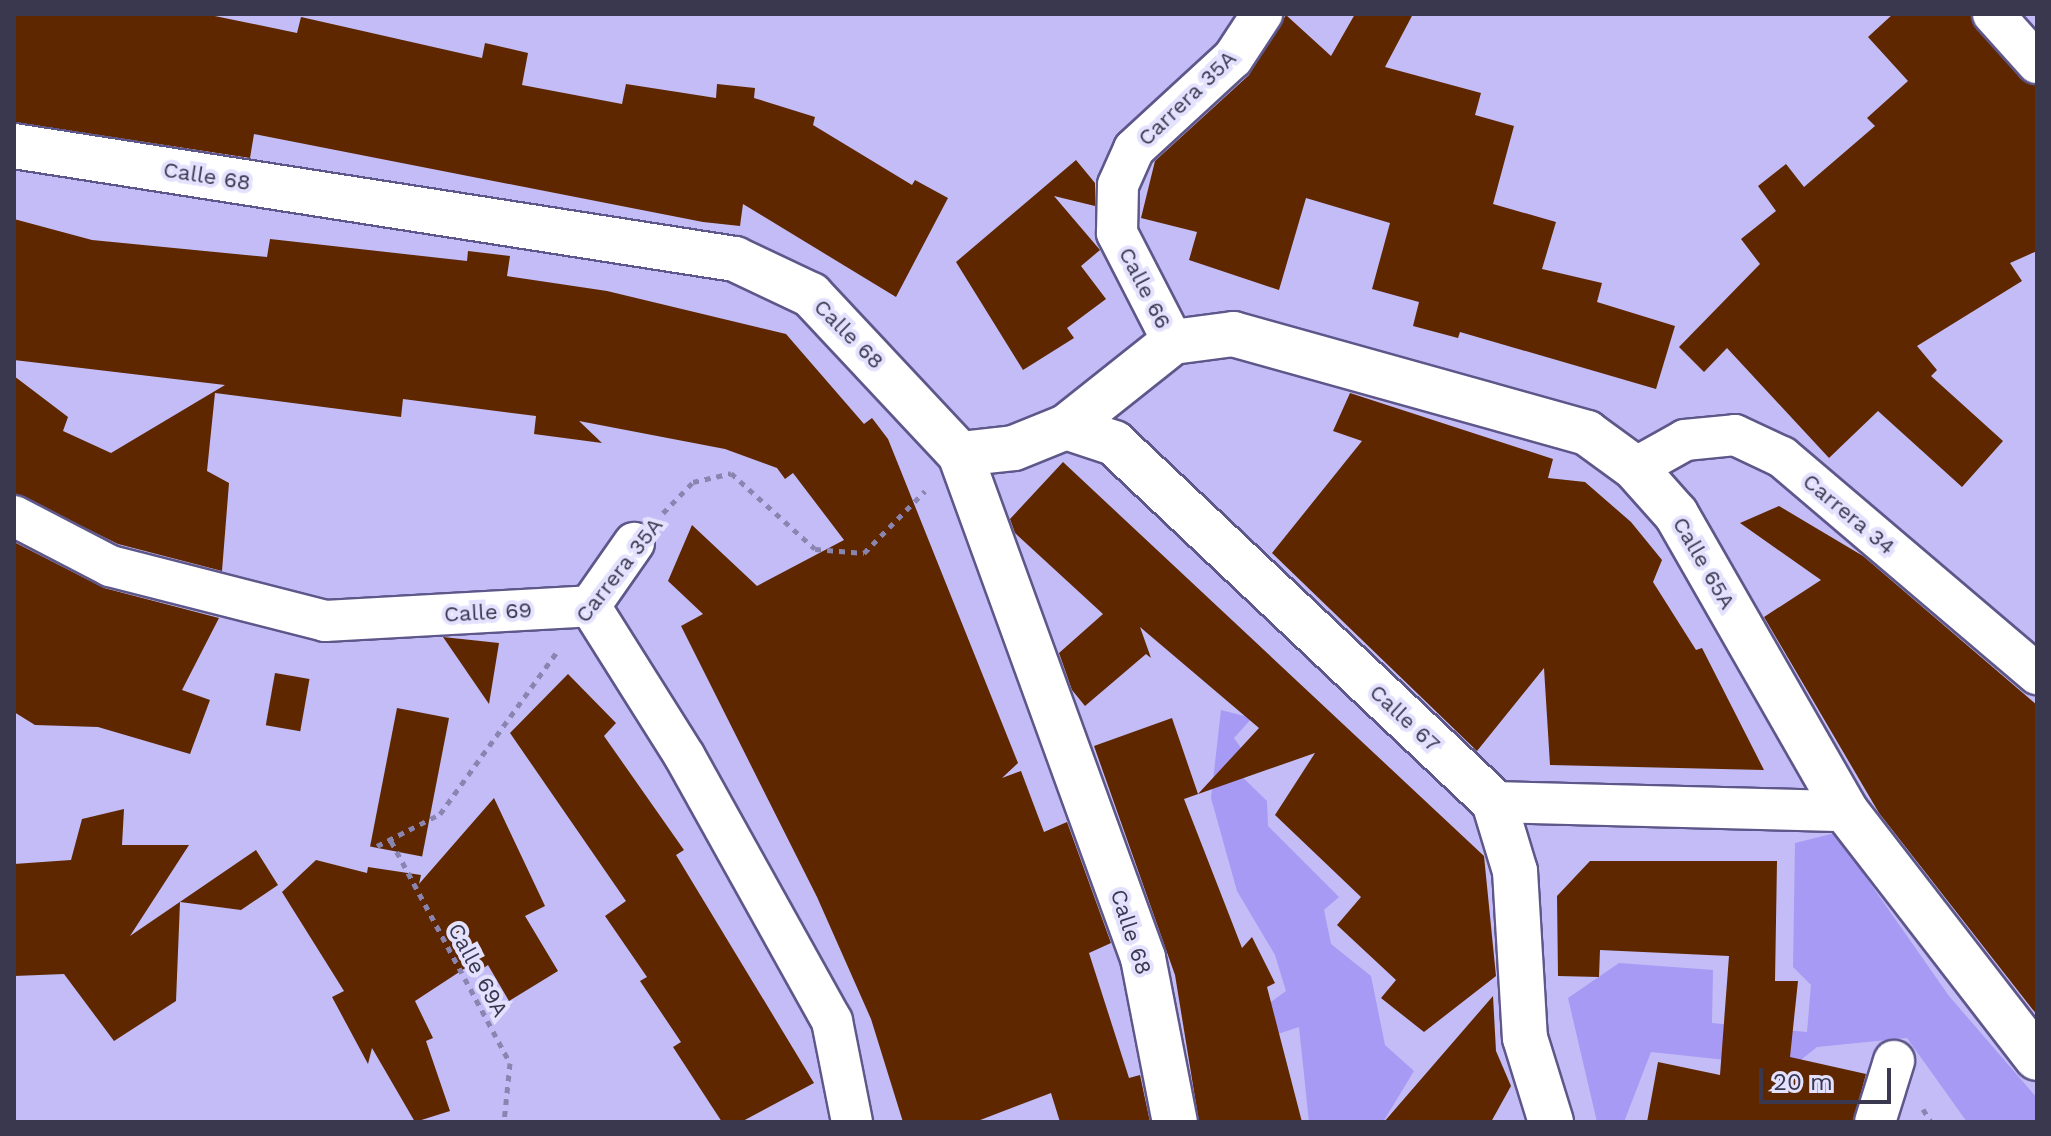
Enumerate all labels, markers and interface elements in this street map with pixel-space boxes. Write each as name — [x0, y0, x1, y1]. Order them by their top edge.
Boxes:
street label: Carrera 35A — [1132, 45, 1242, 151]
street label: Calle 68 — [161, 156, 253, 196]
street label: Calle 66 — [1113, 243, 1177, 333]
street label: Calle 68 — [809, 294, 889, 374]
street label: Carrera 34 — [1797, 468, 1901, 560]
street label: Carrera 35A — [570, 512, 668, 628]
street label: Calle 65A — [1667, 512, 1741, 614]
street label: Calle 69 — [443, 597, 533, 627]
street label: Calle 67 — [1364, 679, 1446, 757]
street label: Calle 68 — [1105, 886, 1157, 978]
street label: Calle 69A — [442, 919, 514, 1021]
scale bar — [1763, 1052, 1895, 1102]
text: 20 m — [1773, 1068, 1833, 1096]

